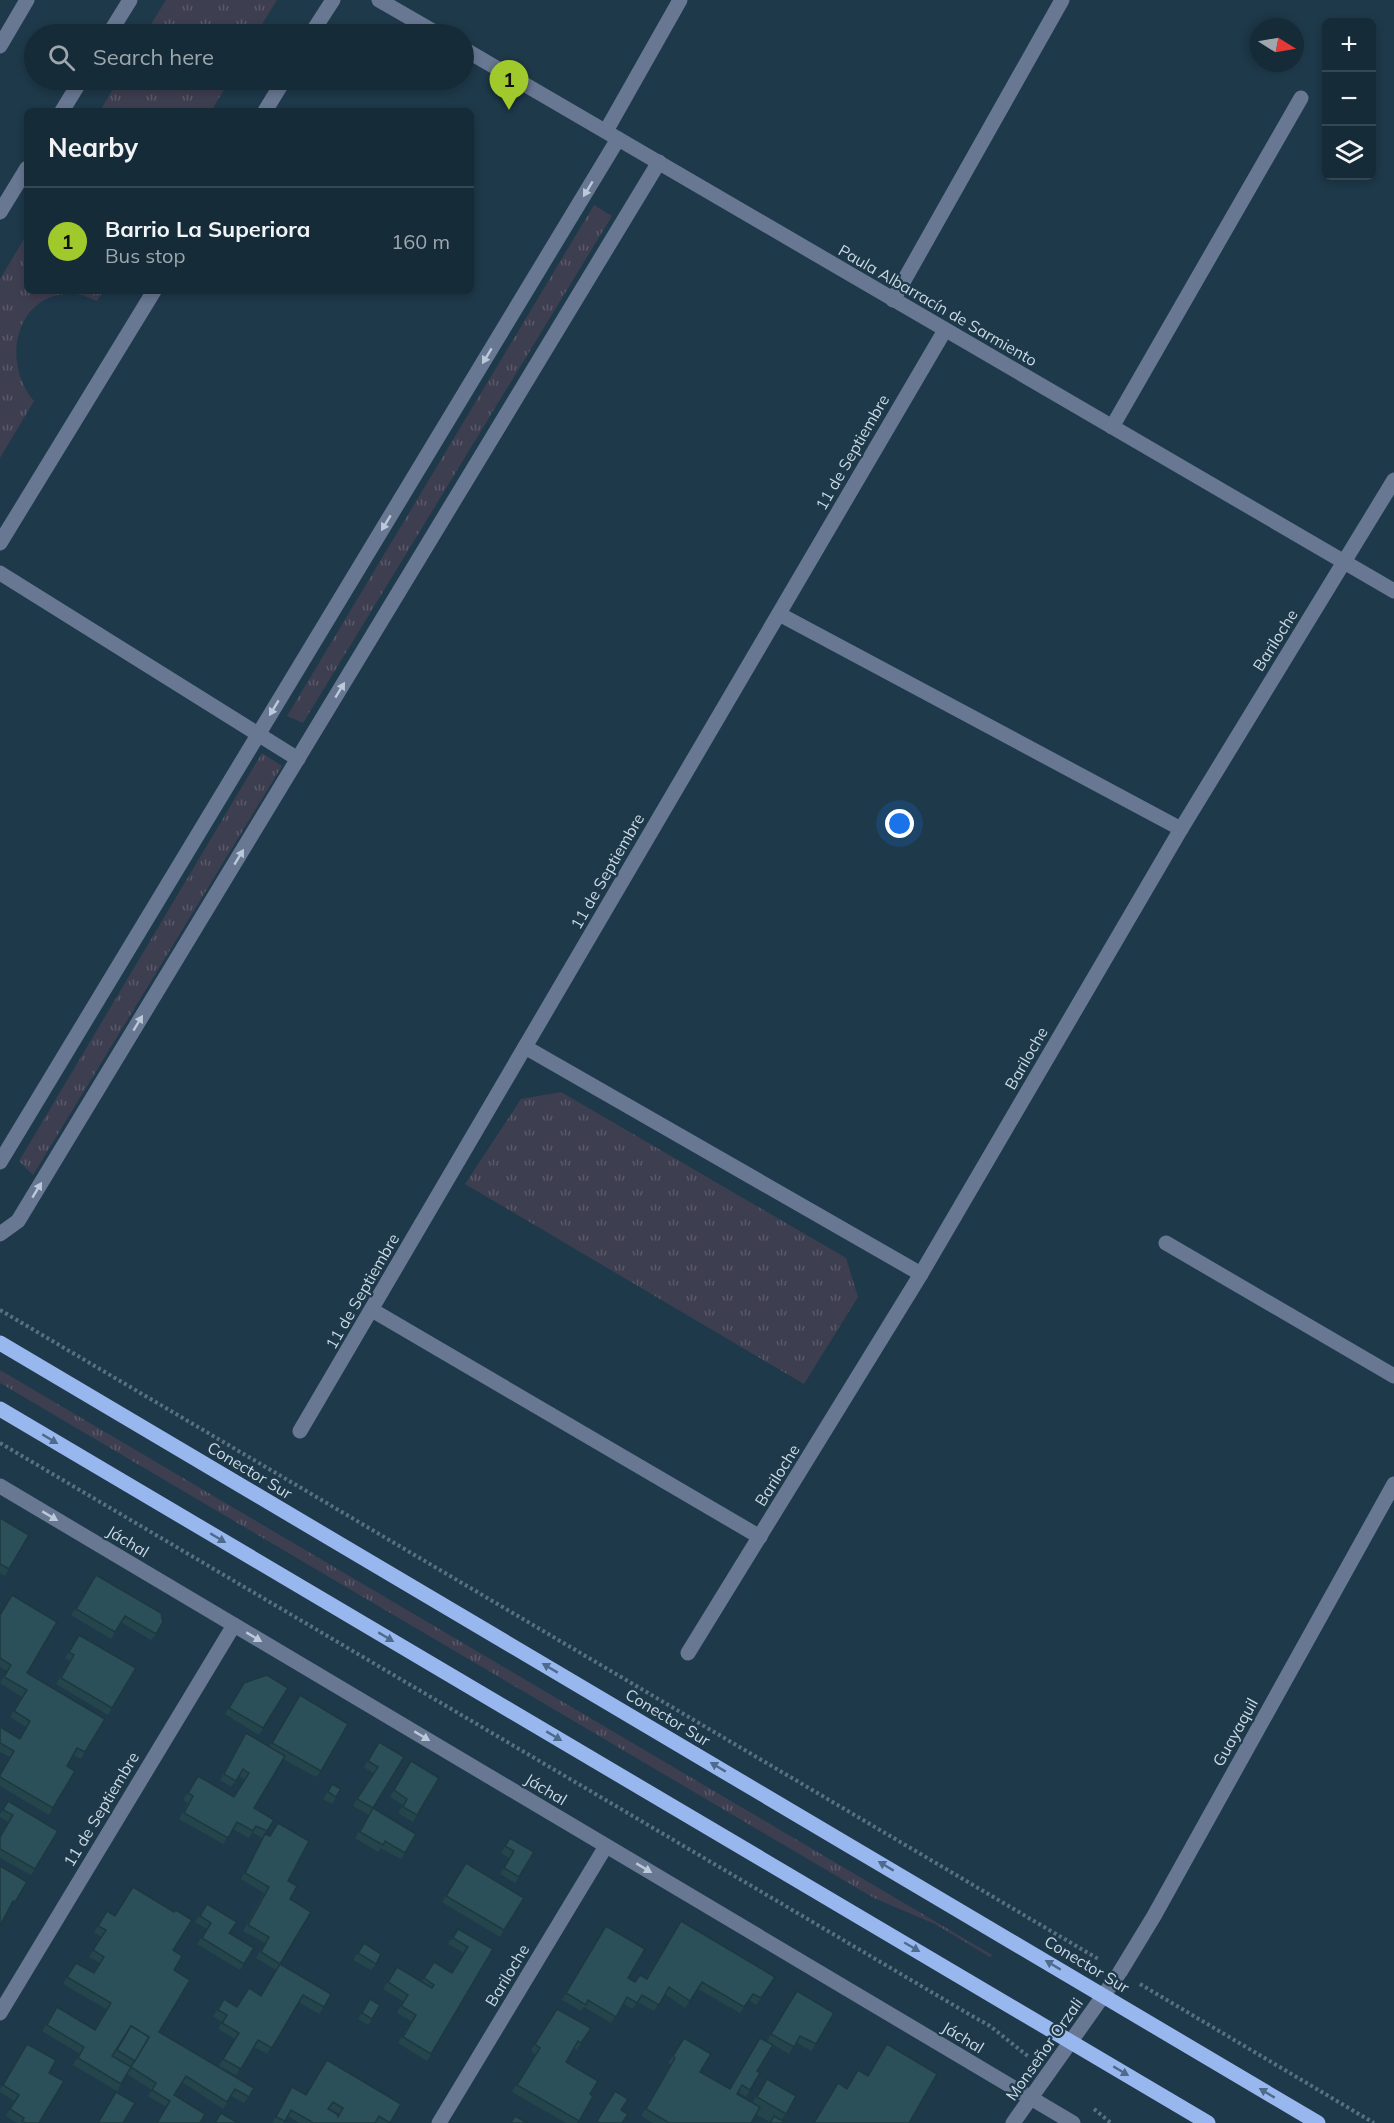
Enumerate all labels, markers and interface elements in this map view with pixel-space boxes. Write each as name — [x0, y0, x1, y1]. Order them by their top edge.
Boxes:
north arrow — [1250, 18, 1304, 72]
map controls — [1322, 18, 1376, 180]
button: + — [1322, 18, 1376, 72]
search box — [24, 24, 474, 90]
icon: search — [45, 41, 78, 74]
text: Search here — [93, 43, 214, 71]
pin: 1 — [490, 60, 528, 110]
button: − — [1322, 72, 1376, 126]
button: layers — [1322, 126, 1376, 180]
text: Nearby — [48, 131, 138, 164]
one-way arrow — [582, 181, 593, 197]
text: Barrio La Superiora — [105, 215, 310, 243]
text: 1 — [62, 229, 74, 254]
text: 160 m — [391, 229, 450, 254]
street label: Paula Albarracín de Sarmiento — [835, 240, 1041, 370]
text: Bus stop — [105, 243, 185, 268]
one-way arrow — [481, 348, 492, 364]
street label: 11 de Septiembre — [811, 391, 893, 513]
one-way arrow — [381, 515, 391, 532]
street label: Bariloche — [1248, 605, 1302, 675]
one-way arrow — [334, 682, 345, 698]
one-way arrow — [269, 700, 280, 716]
your location — [885, 809, 914, 838]
street label: 11 de Septiembre — [566, 810, 648, 932]
one-way arrow — [233, 848, 244, 865]
one-way arrow — [132, 1015, 143, 1031]
street label: Bariloche — [1000, 1023, 1052, 1093]
one-way arrow — [31, 1182, 42, 1198]
street label: 11 de Septiembre — [321, 1230, 403, 1352]
one-way arrow — [42, 1434, 59, 1444]
street label: Conector Sur — [204, 1437, 296, 1503]
street label: Bariloche — [750, 1440, 804, 1510]
one-way arrow — [42, 1510, 58, 1521]
street label: Jáchal — [103, 1521, 153, 1561]
one-way arrow — [210, 1533, 227, 1543]
one-way arrow — [246, 1632, 263, 1642]
one-way arrow — [378, 1632, 395, 1642]
one-way arrow — [541, 1663, 558, 1673]
street label: Conector Sur — [622, 1684, 714, 1750]
street label: Guayaquil — [1208, 1694, 1262, 1770]
one-way arrow — [414, 1731, 430, 1742]
one-way arrow — [546, 1731, 563, 1741]
street label: 11 de Septiembre — [59, 1748, 143, 1870]
one-way arrow — [710, 1762, 726, 1773]
street label: Jáchal — [521, 1769, 571, 1809]
one-way arrow — [878, 1861, 894, 1872]
one-way arrow — [636, 1863, 653, 1873]
street label: Conector Sur — [1041, 1931, 1133, 1997]
street label: Bariloche — [481, 1940, 533, 2010]
one-way arrow — [904, 1941, 920, 1952]
one-way arrow — [1045, 1961, 1062, 1971]
street label: Monseñor Orzali — [1001, 1994, 1087, 2104]
street label: Jáchal — [938, 2017, 988, 2057]
one-way arrow — [1113, 2066, 1130, 2076]
one-way arrow — [1258, 2088, 1275, 2098]

